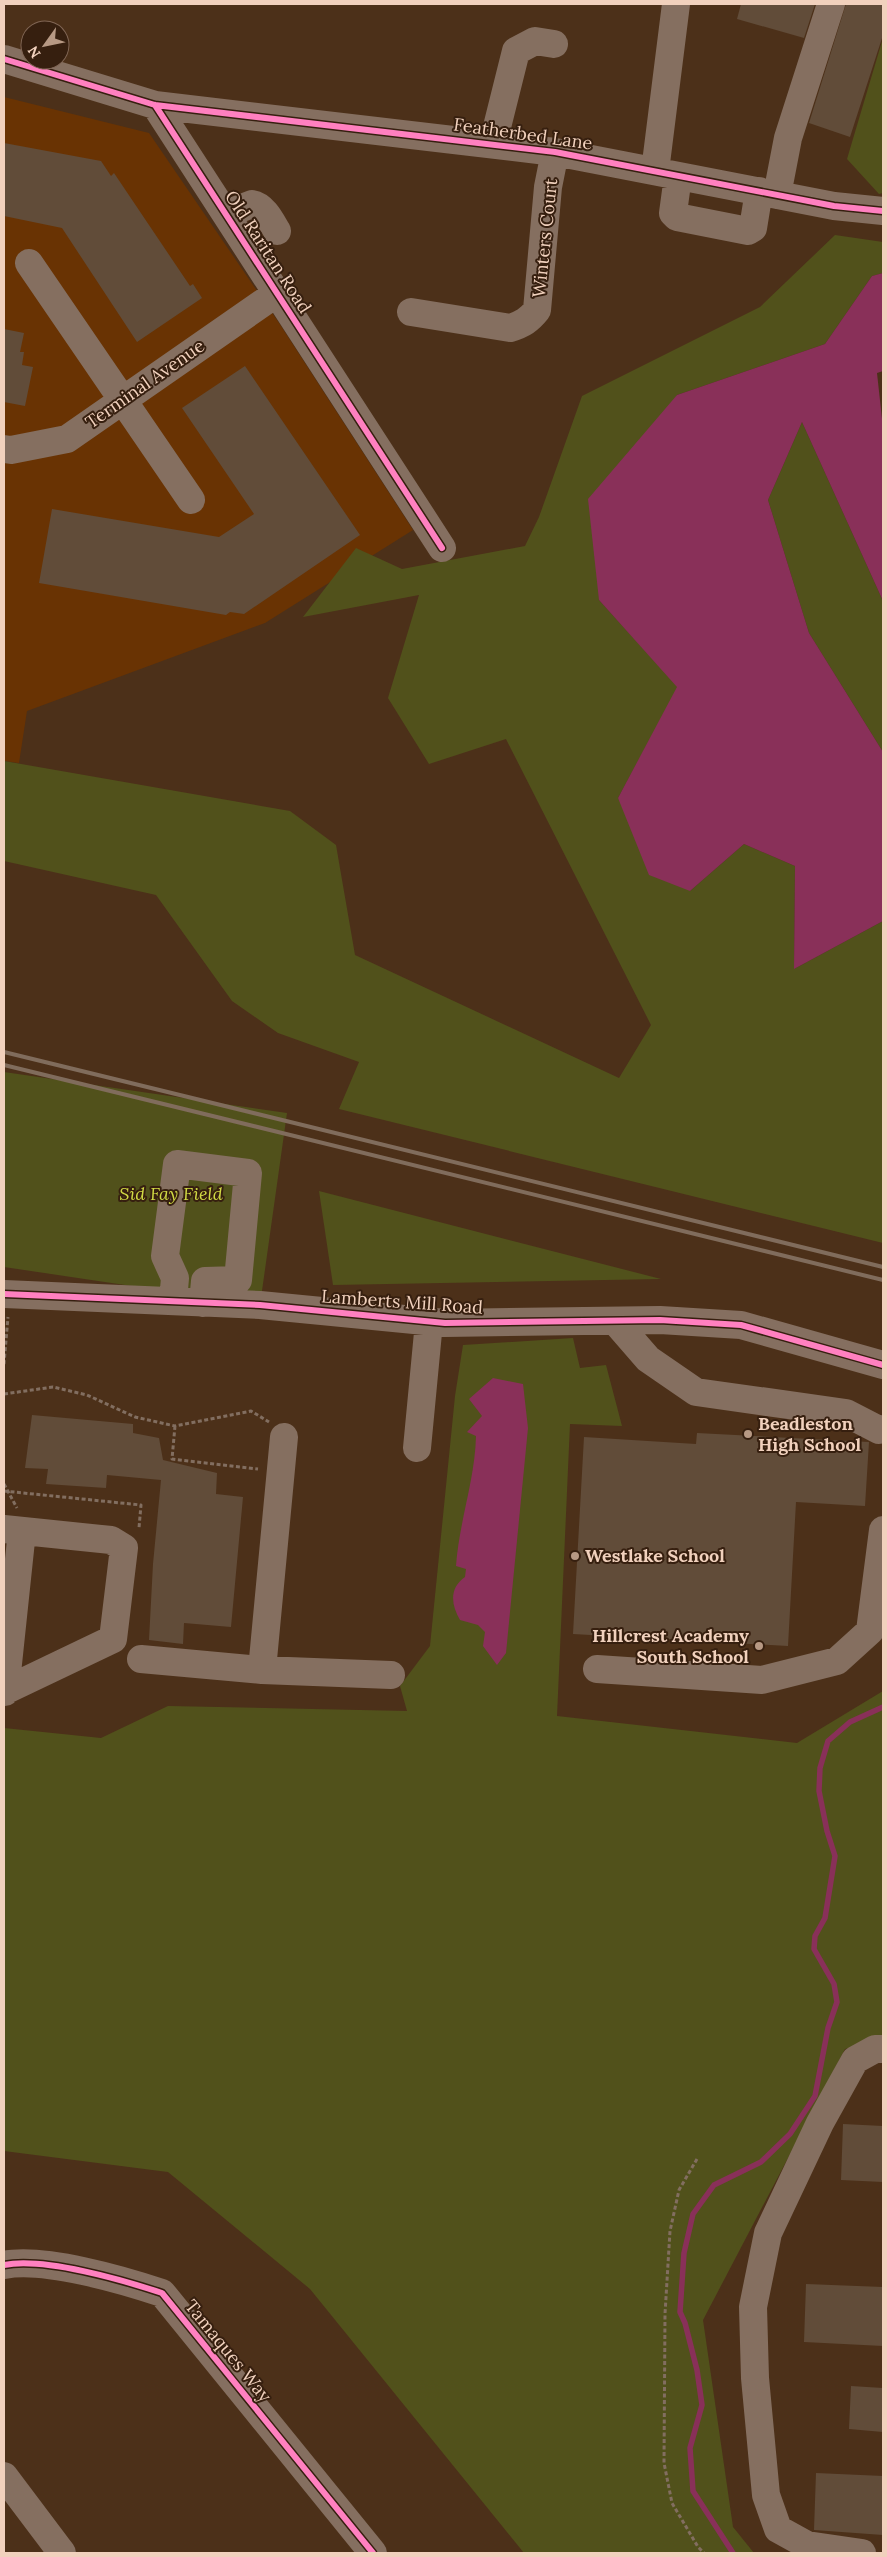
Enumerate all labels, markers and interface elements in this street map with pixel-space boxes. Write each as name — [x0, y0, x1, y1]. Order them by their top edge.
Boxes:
north arrow — [20, 20, 70, 70]
text: N — [24, 42, 45, 62]
street label: Featherbed Lane — [452, 112, 594, 155]
street label: Winters Court — [527, 177, 562, 299]
street label: Old Raritan Road — [220, 186, 317, 318]
street label: Terminal Avenue — [81, 334, 209, 433]
park label: Sid Fay Field — [119, 1182, 223, 1205]
street label: Lamberts Mill Road — [320, 1284, 484, 1319]
place label: Beadleston High School — [758, 1412, 862, 1456]
marker: Beadleston High School — [742, 1428, 754, 1440]
place label: Westlake School — [585, 1544, 725, 1567]
marker: Westlake School — [569, 1550, 581, 1562]
place label: Hillcrest Academy South School — [592, 1624, 749, 1668]
marker: Hillcrest Academy South School — [753, 1640, 765, 1652]
street label: Tamaques Way — [180, 2295, 277, 2407]

